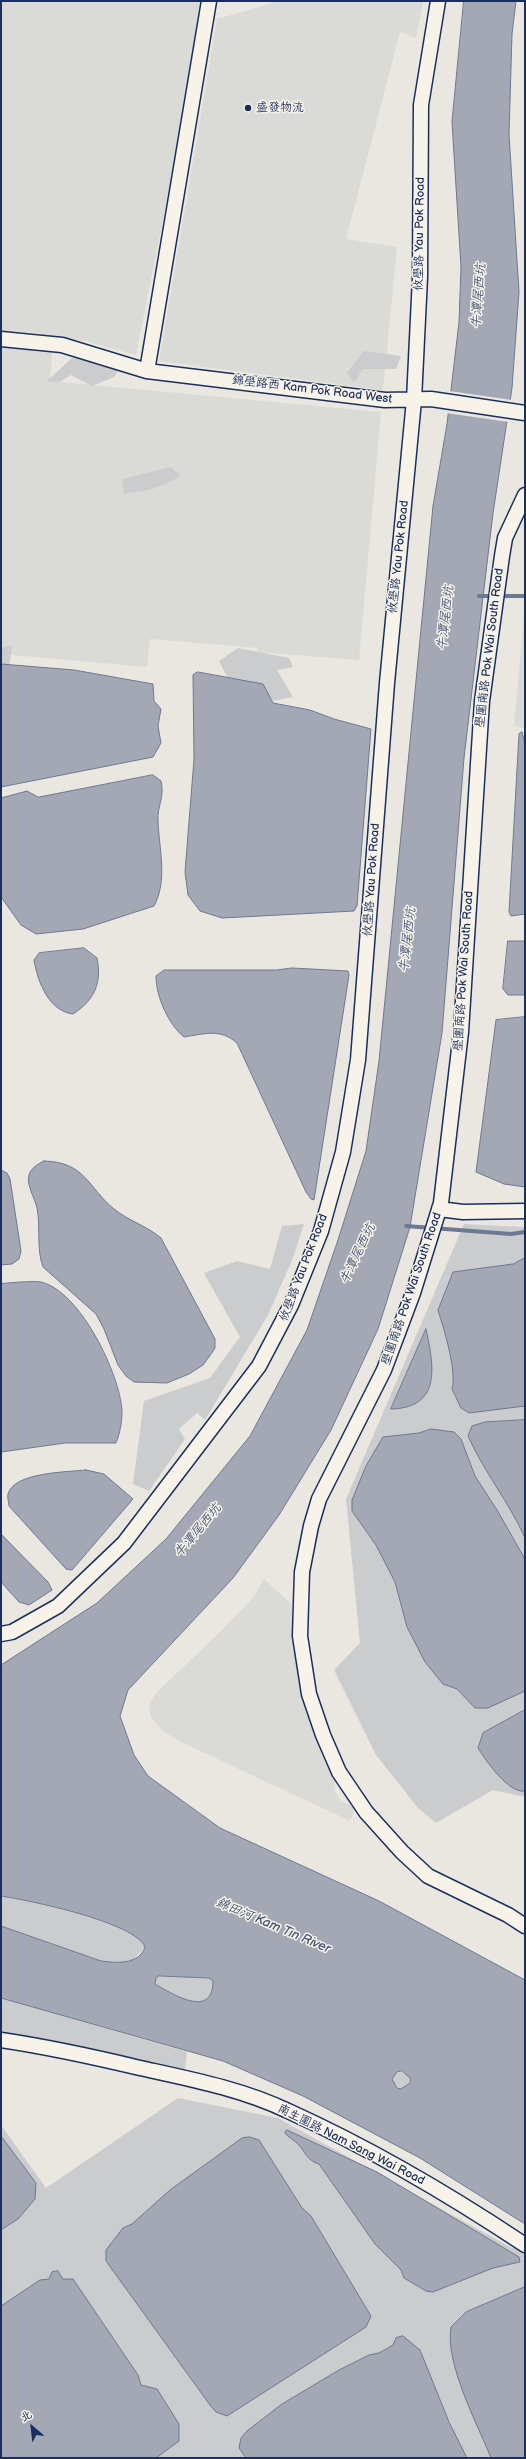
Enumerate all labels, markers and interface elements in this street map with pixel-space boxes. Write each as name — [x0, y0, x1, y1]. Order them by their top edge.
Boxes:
place label: 盛發物流 — [256, 101, 304, 115]
marker: 盛發物流 — [243, 103, 253, 113]
street label: 攸壆路 Yau Pok Road — [412, 177, 428, 291]
water label: 牛潭尾西坑 — [468, 263, 490, 329]
street label: 錦壆路西 Kam Pok Road West — [231, 373, 393, 407]
street label: 攸壆路 Yau Pok Road — [386, 500, 412, 614]
street label: 壆圍南路 Pok Wai South Road — [473, 567, 507, 729]
water label: 牛潭尾西坑 — [434, 585, 458, 651]
street label: 攸壆路 Yau Pok Road — [361, 823, 383, 937]
street label: 壆圍南路 Pok Wai South Road — [451, 890, 477, 1052]
water label: 牛潭尾西坑 — [396, 907, 420, 973]
street label: 壆圍南路 Pok Wai South Road — [379, 1211, 445, 1367]
street label: 攸壆路 Yau Pok Road — [277, 1212, 331, 1324]
water label: 牛潭尾西坑 — [337, 1221, 379, 1287]
water label: 牛潭尾西坑 — [171, 1501, 225, 1561]
water label: 錦田河 Kam Tin River — [213, 1895, 333, 1957]
street label: 南生圍路 Nam Sang Wai Road — [275, 2102, 427, 2188]
north arrow — [12, 2407, 52, 2447]
text: 北 — [18, 2408, 34, 2424]

